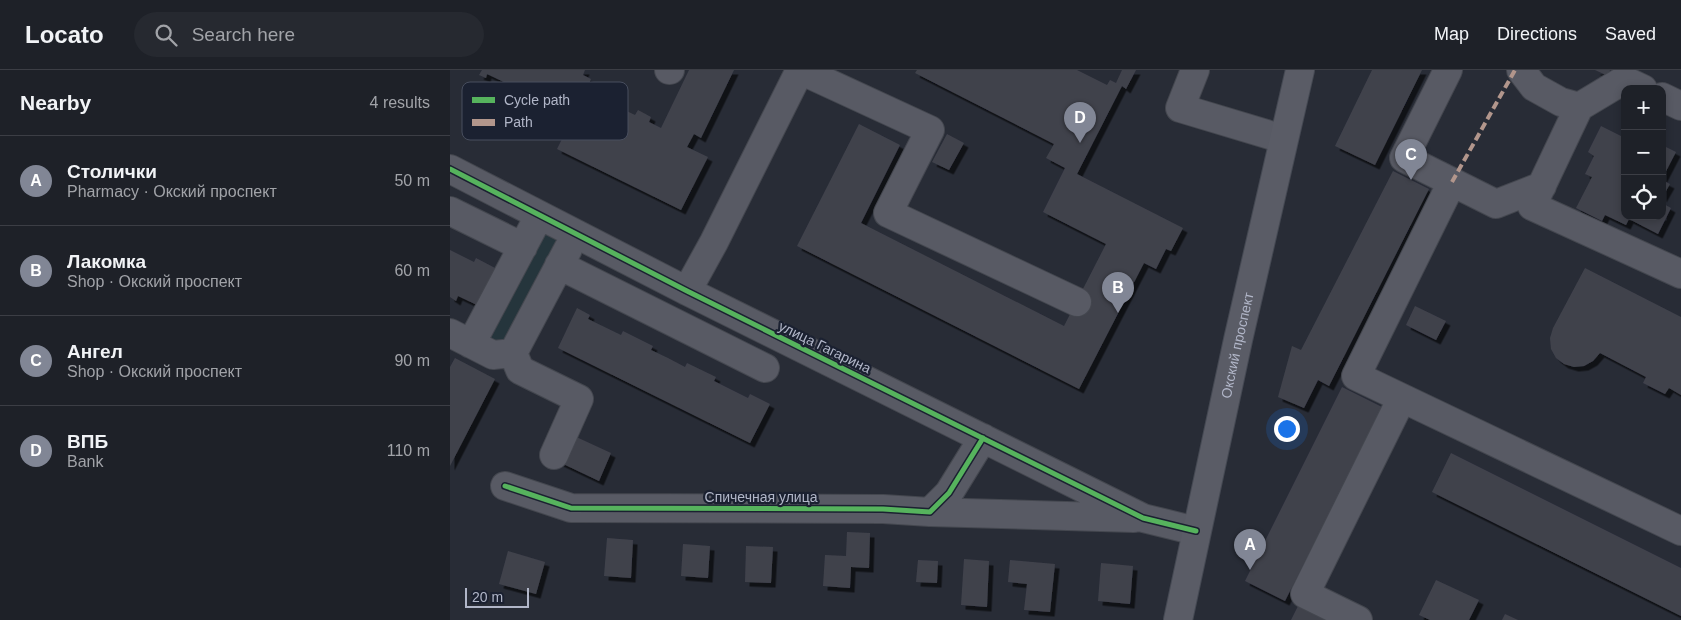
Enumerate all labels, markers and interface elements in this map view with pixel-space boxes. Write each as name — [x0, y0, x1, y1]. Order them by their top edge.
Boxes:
search box — [134, 12, 484, 57]
text: Locato — [25, 21, 104, 48]
icon: search — [152, 21, 180, 49]
text: Search here — [192, 24, 295, 45]
text: Map — [1434, 24, 1469, 44]
text: Directions — [1497, 24, 1577, 44]
text: Saved — [1605, 24, 1656, 44]
legend — [462, 82, 628, 140]
map controls — [1621, 85, 1666, 220]
button: + — [1621, 85, 1666, 130]
text: Nearby — [20, 91, 91, 114]
text: Cycle path — [504, 92, 570, 108]
text: 4 results — [370, 94, 430, 111]
pin: D — [1064, 102, 1096, 143]
text: Path — [504, 114, 533, 130]
button: − — [1621, 130, 1666, 175]
pin: C — [1395, 139, 1427, 180]
text: Столички — [67, 161, 157, 182]
text: A — [30, 172, 42, 189]
text: 50 m — [394, 172, 430, 189]
button: locate — [1621, 175, 1666, 220]
text: Pharmacy · Окский проспект — [67, 183, 277, 200]
text: Лакомка — [67, 251, 146, 272]
text: B — [30, 262, 42, 279]
text: 60 m — [394, 262, 430, 279]
pin: B — [1102, 272, 1134, 313]
text: Shop · Окский проспект — [67, 273, 242, 290]
street label: Окский проспект — [1218, 290, 1257, 400]
street label: улица Гагарина — [776, 318, 874, 376]
text: Ангел — [67, 341, 123, 362]
text: C — [30, 352, 42, 369]
text: 90 m — [394, 352, 430, 369]
text: Shop · Окский проспект — [67, 363, 242, 380]
your location — [1274, 416, 1300, 442]
text: ВПБ — [67, 431, 108, 452]
text: D — [30, 442, 42, 459]
text: 110 m — [387, 442, 430, 459]
text: Bank — [67, 453, 103, 470]
street label: Спичечная улица — [705, 489, 818, 505]
pin: A — [1234, 529, 1266, 570]
scale bar — [465, 585, 529, 608]
text: 20 m — [472, 589, 503, 605]

